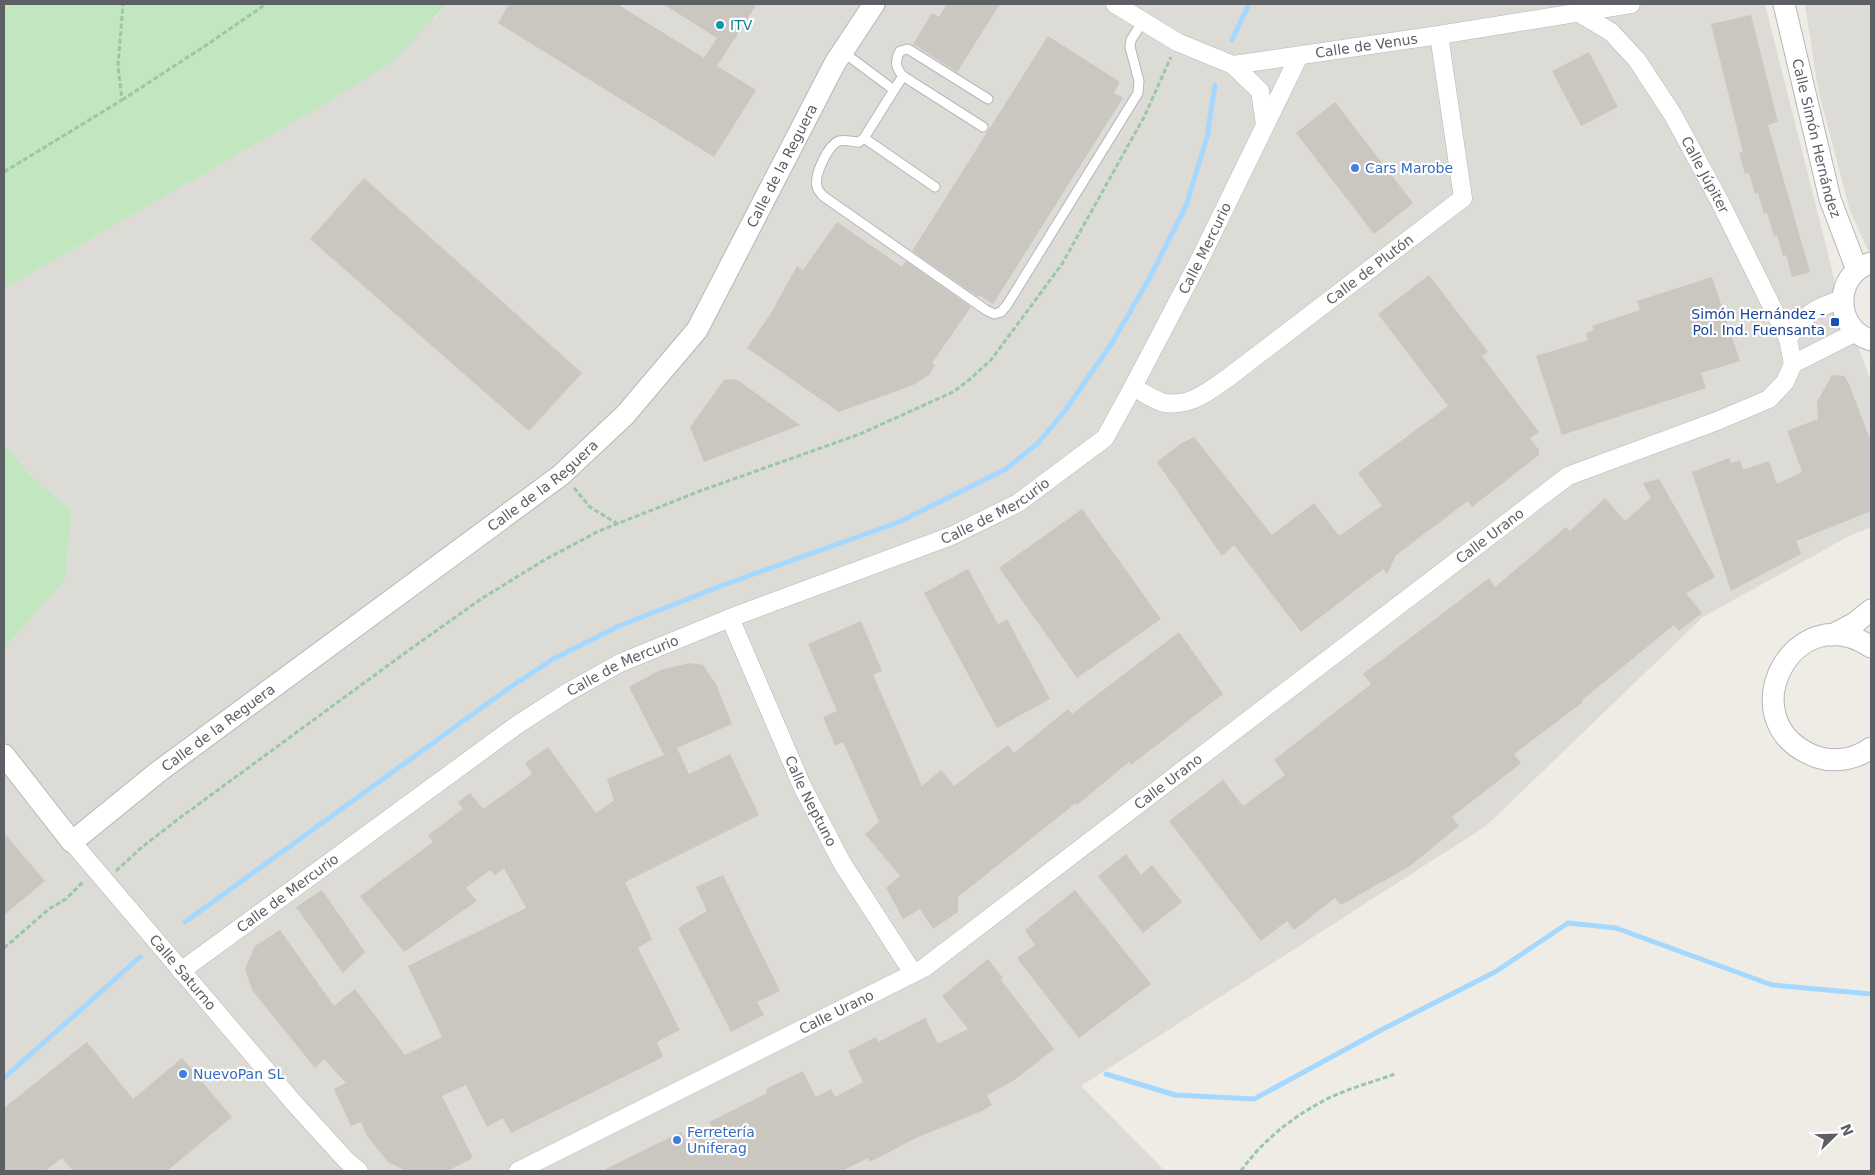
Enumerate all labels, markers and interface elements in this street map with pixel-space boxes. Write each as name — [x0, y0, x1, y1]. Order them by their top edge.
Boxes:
place label: ITV — [730, 17, 753, 33]
marker: ITV — [714, 19, 726, 31]
street label: Calle de Venus — [1314, 30, 1419, 61]
street label: Calle Simón Hernández — [1789, 57, 1844, 220]
street label: Calle de la Reguera — [743, 101, 820, 230]
street label: Calle Júpiter — [1678, 134, 1732, 216]
place label: Cars Marobe — [1365, 160, 1453, 176]
marker: Cars Marobe — [1349, 162, 1361, 174]
street label: Calle Mercurio — [1175, 200, 1234, 297]
street label: Calle de Plutón — [1323, 231, 1416, 308]
place label: Simón Hernández - Pol. Ind. Fuensanta — [1691, 306, 1825, 338]
marker: Simón Hernández - Pol. Ind. Fuensanta — [1829, 316, 1841, 328]
street label: Calle de la Reguera — [484, 437, 601, 534]
street label: Calle de Mercurio — [938, 474, 1053, 547]
street label: Calle Urano — [1453, 505, 1527, 567]
street label: Calle de Mercurio — [564, 632, 681, 699]
street label: Calle de la Reguera — [158, 681, 278, 775]
street label: Calle Urano — [1131, 751, 1205, 813]
street label: Calle Neptuno — [782, 753, 840, 849]
street label: Calle de Mercurio — [233, 850, 342, 936]
street label: Calle Saturno — [146, 931, 219, 1013]
street label: Calle Urano — [796, 986, 876, 1037]
place label: NuevoPan SL — [193, 1066, 284, 1082]
marker: NuevoPan SL — [177, 1068, 189, 1080]
north arrow — [1810, 1110, 1860, 1160]
text: N — [1837, 1121, 1857, 1138]
place label: Ferretería Uniferag — [687, 1124, 755, 1156]
marker: Ferretería Uniferag — [671, 1134, 683, 1146]

